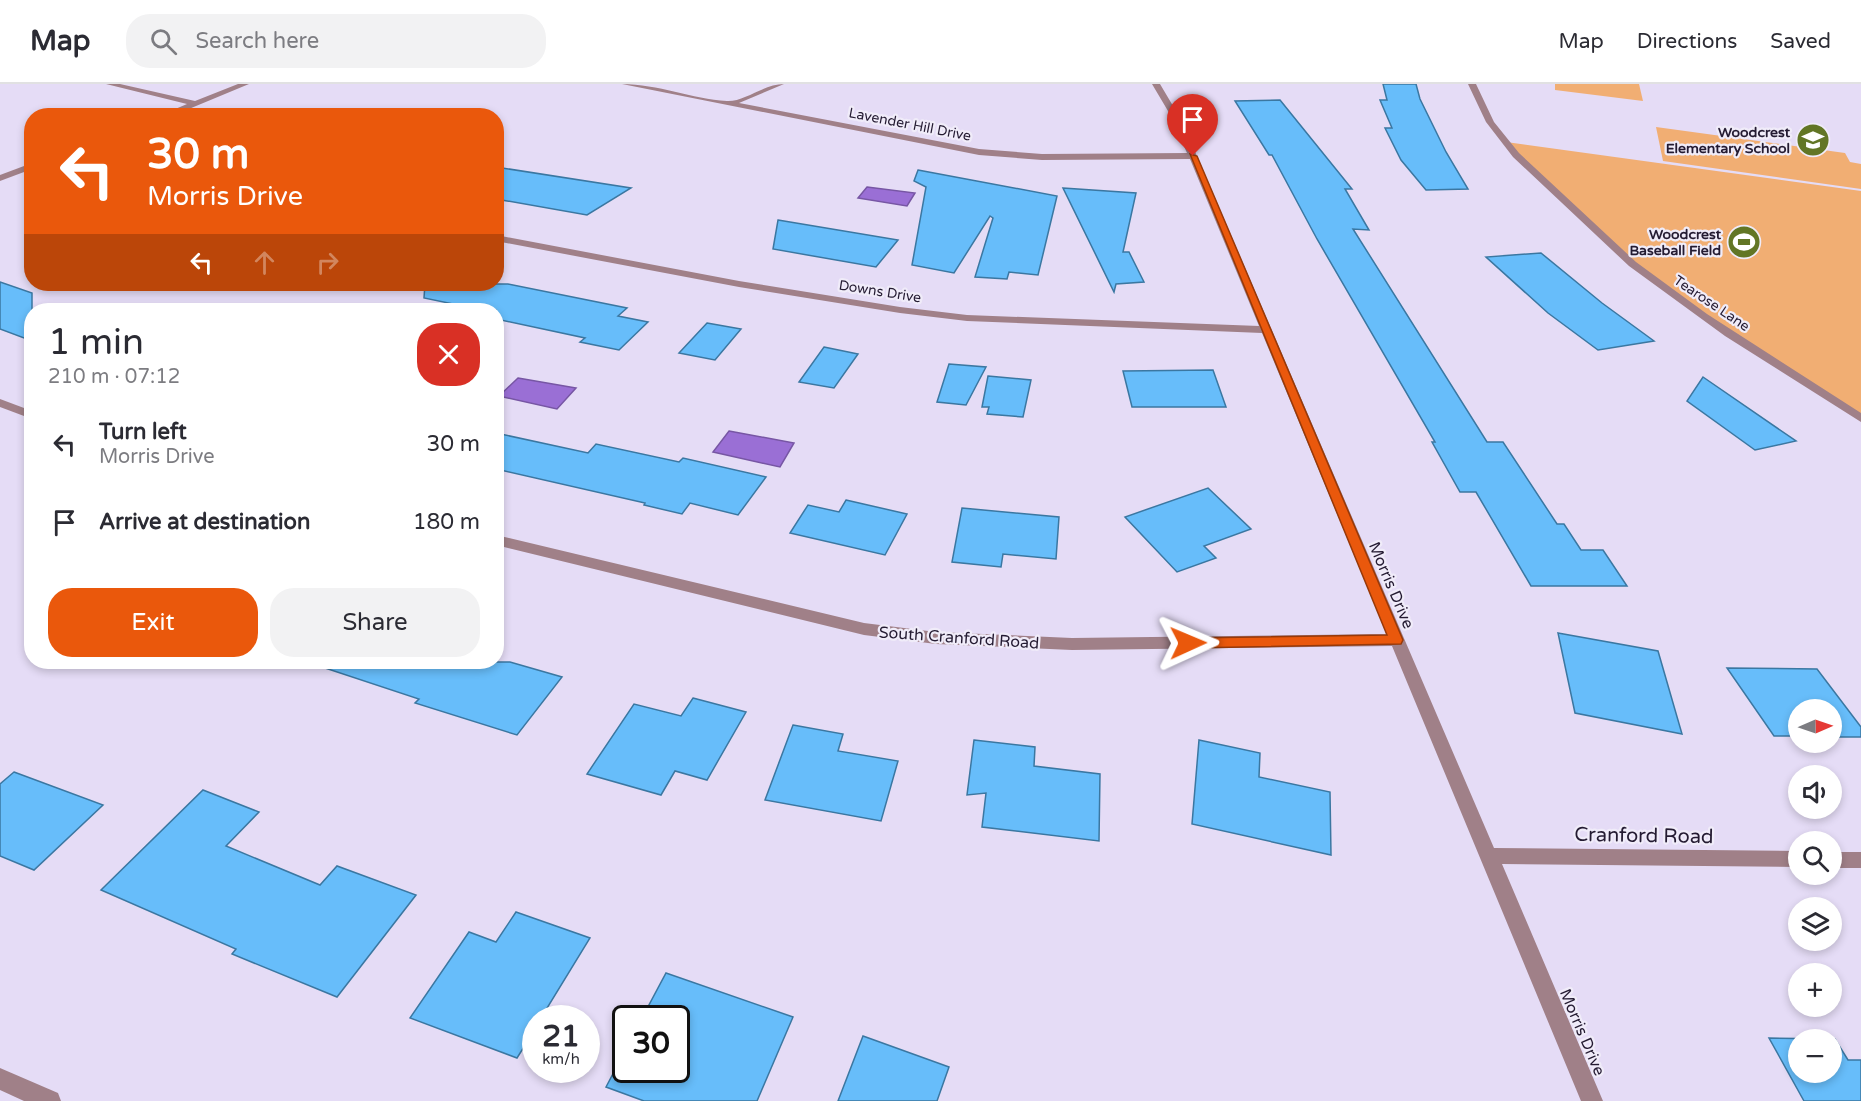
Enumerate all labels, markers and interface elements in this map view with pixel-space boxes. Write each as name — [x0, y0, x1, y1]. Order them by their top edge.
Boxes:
search box — [126, 14, 546, 68]
text: Map — [30, 24, 90, 58]
icon: search — [147, 25, 180, 58]
text: Search here — [195, 28, 319, 54]
text: Map — [1558, 29, 1604, 54]
text: Directions — [1637, 29, 1737, 54]
text: Saved — [1770, 29, 1831, 54]
pin — [1167, 94, 1218, 156]
icon: arrive — [1176, 103, 1209, 136]
street label: Lavender Hill Drive — [847, 104, 973, 145]
school or university icon: Woodcrest Elementary School — [1795, 122, 1831, 158]
place label: Woodcrest Elementary School — [1666, 124, 1791, 157]
text: 30 m — [147, 129, 249, 180]
icon: left — [48, 132, 126, 210]
text: Morris Drive — [147, 180, 303, 213]
sports icon: Woodcrest Baseball Field — [1726, 224, 1762, 260]
place label: Woodcrest Baseball Field — [1629, 226, 1722, 259]
icon: left — [185, 246, 218, 279]
icon: ahead — [248, 246, 281, 279]
icon: right — [311, 246, 344, 279]
street label: Tearose Lane — [1671, 272, 1753, 335]
street label: Downs Drive — [838, 277, 922, 306]
text: 1 min — [48, 321, 144, 364]
button: close — [417, 323, 480, 386]
text: 210 m · 07:12 — [48, 365, 180, 389]
text: Turn left — [99, 419, 187, 445]
icon: left — [48, 428, 81, 461]
text: 30 m — [426, 431, 480, 457]
text: Morris Drive — [99, 445, 215, 469]
icon: arrive — [48, 506, 81, 539]
text: Arrive at destination — [99, 509, 310, 535]
text: 180 m — [413, 509, 480, 535]
street label: Morris Drive — [1364, 539, 1418, 632]
button: Exit — [48, 588, 258, 657]
button: Share — [270, 588, 480, 657]
position arrow — [1156, 611, 1220, 675]
street label: South Cranford Road — [878, 622, 1040, 654]
north arrow — [1788, 699, 1842, 753]
map controls — [1788, 699, 1842, 1083]
button: sound — [1788, 765, 1842, 819]
street label: Cranford Road — [1574, 823, 1714, 849]
button: search — [1788, 831, 1842, 885]
button: layers — [1788, 897, 1842, 951]
button: + — [1788, 963, 1842, 1017]
street label: Morris Drive — [1555, 986, 1609, 1079]
speed limit sign: 30 — [612, 1005, 690, 1083]
text: 21 — [542, 1018, 580, 1055]
button: − — [1788, 1029, 1842, 1083]
text: km/h — [542, 1050, 580, 1068]

